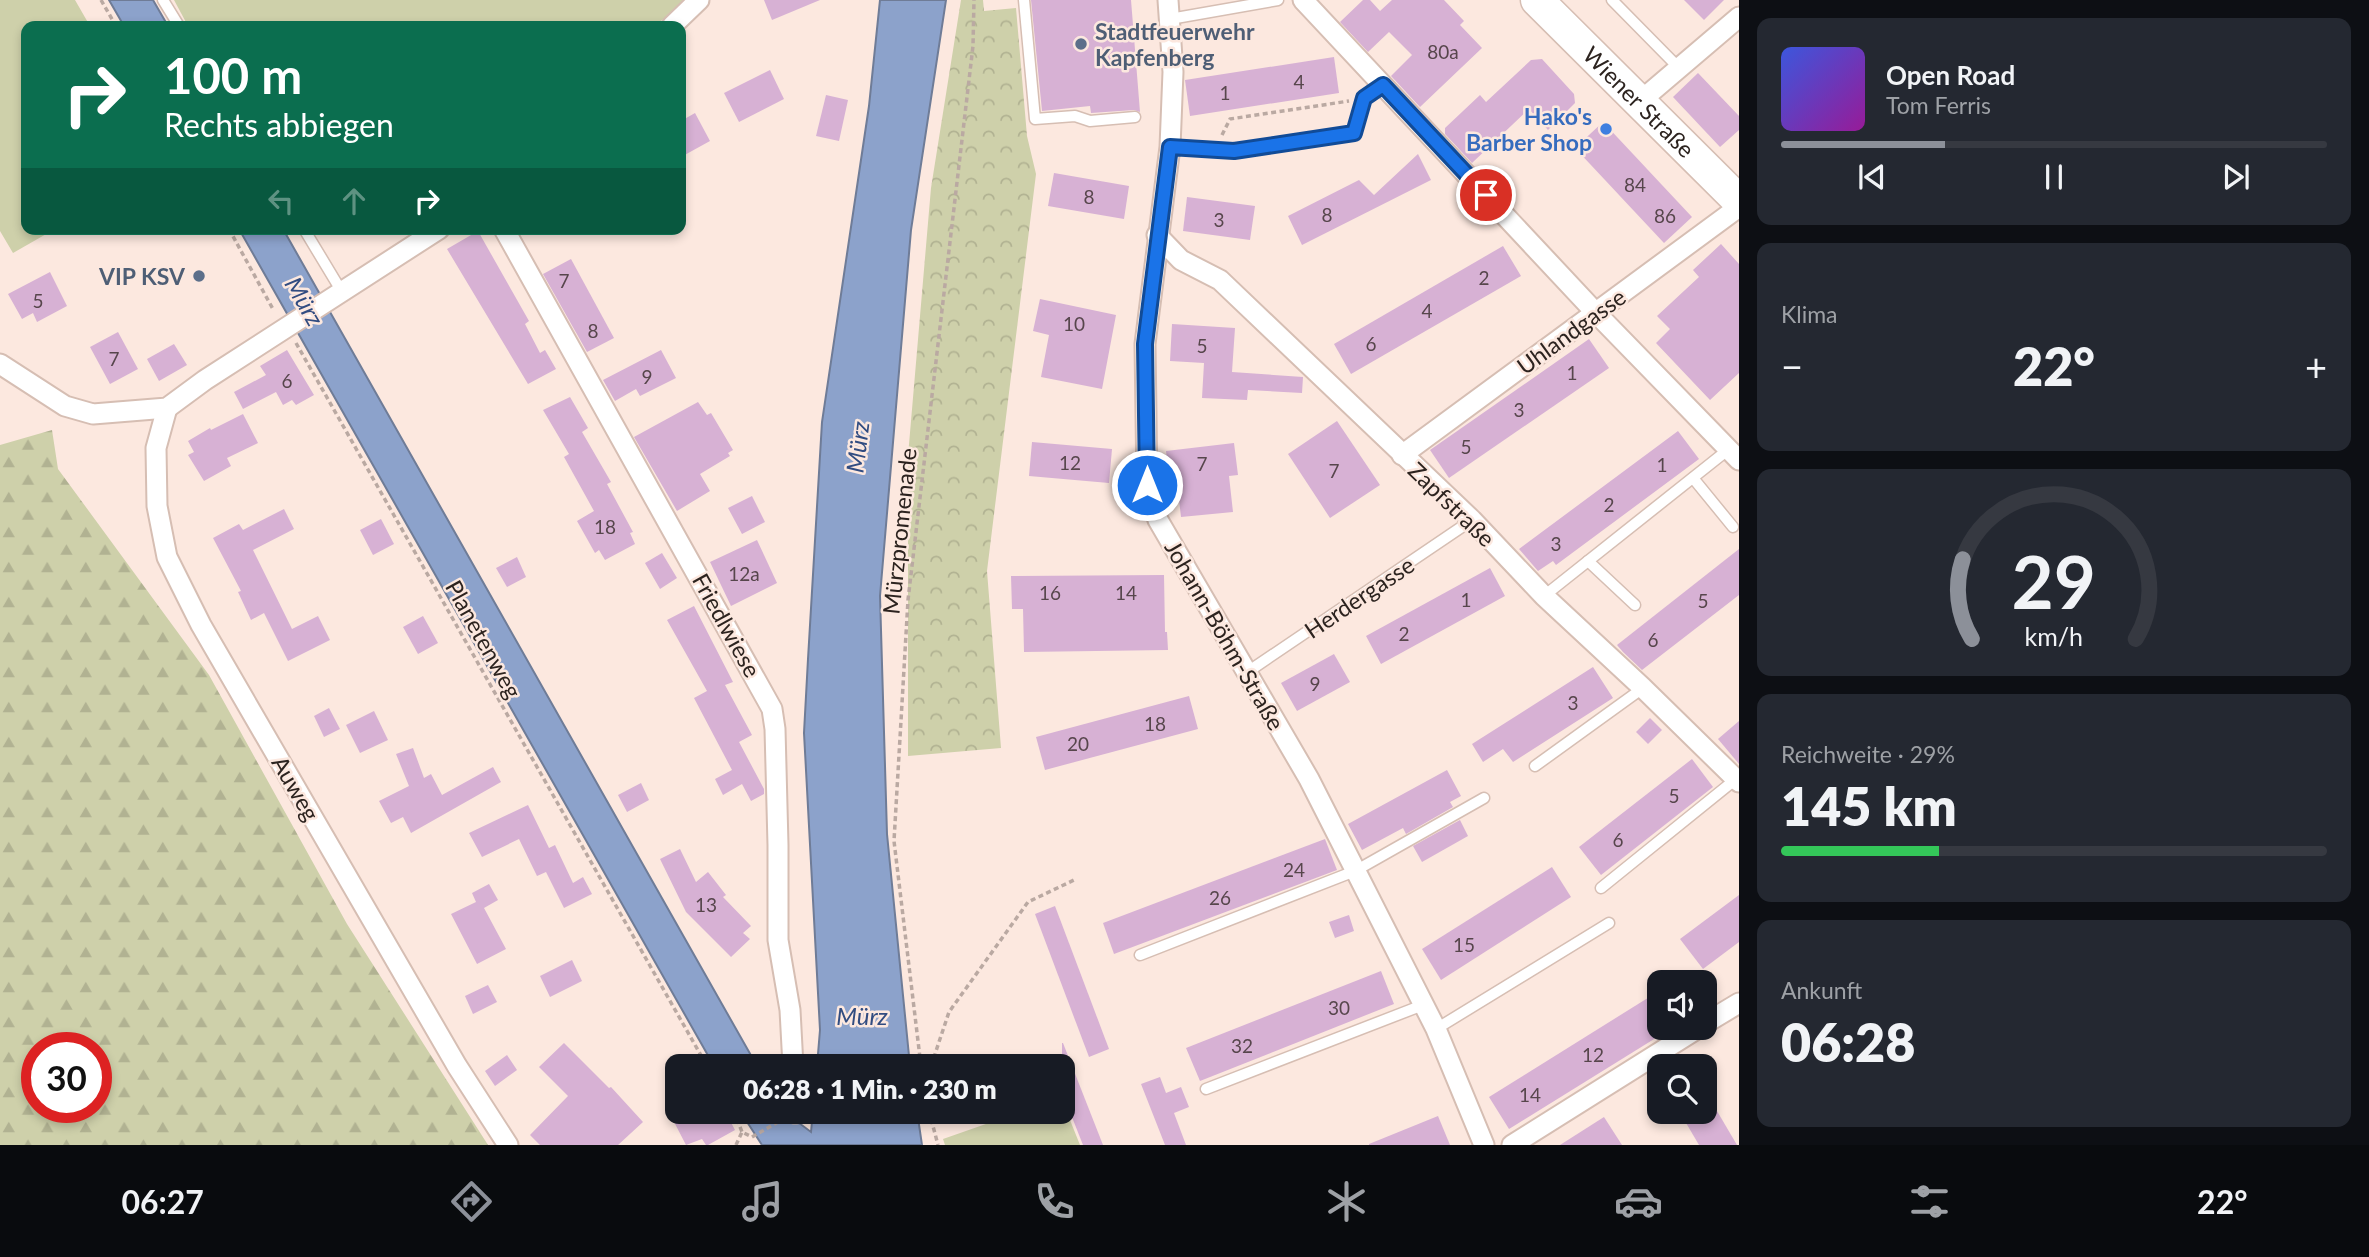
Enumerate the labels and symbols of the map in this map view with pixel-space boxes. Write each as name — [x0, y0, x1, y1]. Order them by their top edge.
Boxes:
place label: Stadtfeuerwehr Kapfenberg — [1095, 17, 1255, 71]
marker: Stadtfeuerwehr Kapfenberg — [1073, 36, 1089, 52]
house number: 80a — [1427, 40, 1459, 63]
street label: Wiener Straße — [1578, 40, 1701, 163]
house number: 4 — [1293, 70, 1305, 93]
house number: 1 — [1219, 81, 1231, 104]
place label: Hako's Barber Shop — [1466, 102, 1592, 156]
marker: Hako's Barber Shop — [1598, 121, 1614, 137]
pin — [1456, 165, 1516, 225]
house number: 84 — [1624, 173, 1646, 196]
house number: 8 — [1083, 185, 1095, 208]
house number: 8 — [1321, 203, 1333, 226]
house number: 86 — [1654, 204, 1676, 227]
house number: 3 — [1213, 208, 1225, 231]
place label: VIP KSV — [98, 262, 186, 290]
house number: 2 — [1478, 266, 1490, 289]
marker: VIP KSV — [191, 268, 207, 284]
house number: 7 — [558, 269, 570, 292]
water label: Mürz — [280, 271, 331, 331]
street label: Uhlandgasse — [1511, 282, 1631, 380]
house number: 5 — [32, 289, 44, 312]
house number: 4 — [1421, 299, 1433, 322]
house number: 10 — [1063, 312, 1085, 335]
house number: 8 — [587, 319, 599, 342]
house number: 6 — [1365, 332, 1377, 355]
house number: 5 — [1196, 334, 1208, 357]
house number: 7 — [108, 347, 120, 370]
house number: 1 — [1566, 361, 1578, 384]
house number: 9 — [641, 365, 653, 388]
house number: 6 — [281, 369, 293, 392]
house number: 3 — [1513, 398, 1525, 421]
water label: Mürz — [839, 419, 875, 474]
house number: 5 — [1460, 435, 1472, 458]
street label: Mürzpromenade — [876, 447, 922, 615]
position arrow — [1110, 448, 1184, 522]
house number: 12 — [1059, 451, 1081, 474]
house number: 7 — [1196, 452, 1208, 475]
house number: 1 — [1656, 453, 1668, 476]
street label: Zapfstraße — [1403, 456, 1501, 552]
house number: 7 — [1328, 459, 1340, 482]
house number: 2 — [1603, 493, 1615, 516]
house number: 18 — [594, 515, 616, 538]
house number: 3 — [1550, 532, 1562, 555]
street label: Johann-Böhm-Straße — [1159, 535, 1291, 735]
street label: Herdergasse — [1299, 550, 1419, 644]
house number: 12a — [728, 562, 760, 585]
street label: Friedlwiese — [687, 568, 767, 682]
street label: Planetenweg — [440, 575, 528, 703]
house number: 16 — [1039, 581, 1061, 604]
house number: 14 — [1115, 581, 1137, 604]
house number: 1 — [1460, 588, 1472, 611]
house number: 5 — [1697, 589, 1709, 612]
house number: 2 — [1398, 622, 1410, 645]
house number: 6 — [1647, 628, 1659, 651]
house number: 9 — [1309, 672, 1321, 695]
house number: 3 — [1567, 691, 1579, 714]
house number: 18 — [1144, 712, 1166, 735]
house number: 20 — [1067, 732, 1089, 755]
street label: Auweg — [266, 751, 326, 825]
house number: 5 — [1668, 784, 1680, 807]
house number: 6 — [1612, 828, 1624, 851]
house number: 24 — [1283, 858, 1305, 881]
house number: 26 — [1209, 886, 1231, 909]
house number: 13 — [695, 893, 717, 916]
house number: 15 — [1453, 933, 1475, 956]
house number: 30 — [1328, 996, 1350, 1019]
water label: Mürz — [836, 1001, 889, 1030]
speed limit sign: 30 — [21, 1032, 112, 1123]
house number: 32 — [1231, 1034, 1253, 1057]
house number: 12 — [1582, 1043, 1604, 1066]
house number: 14 — [1519, 1083, 1541, 1106]

